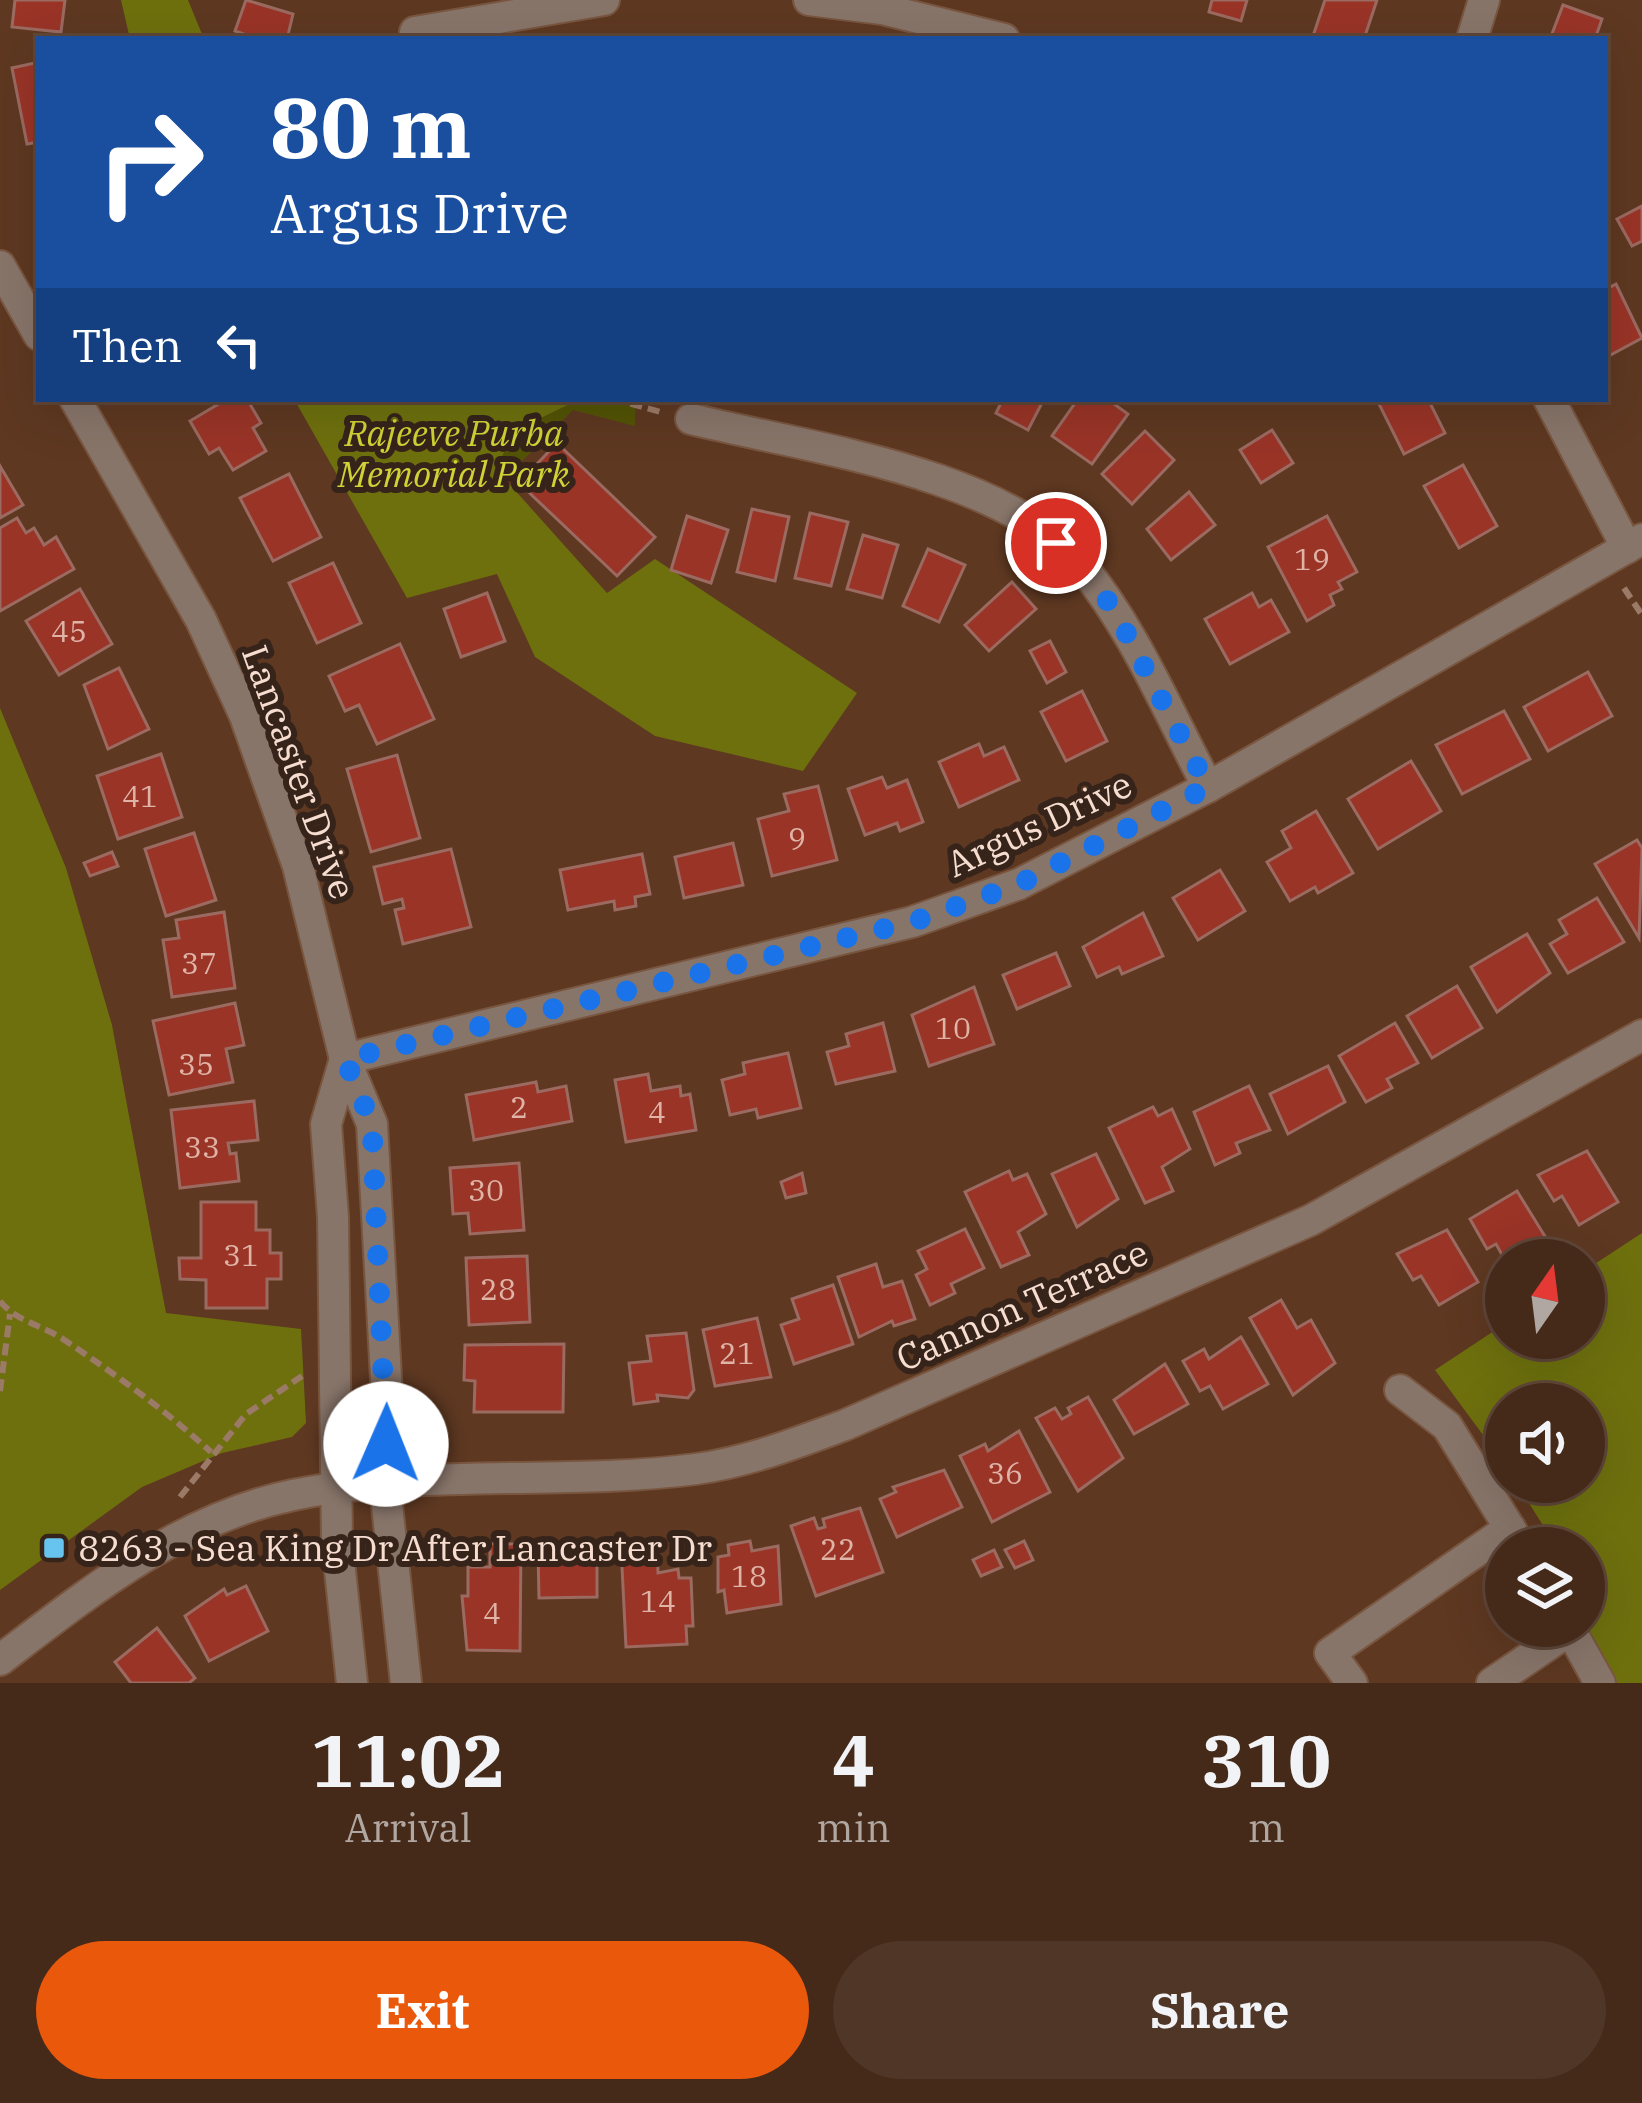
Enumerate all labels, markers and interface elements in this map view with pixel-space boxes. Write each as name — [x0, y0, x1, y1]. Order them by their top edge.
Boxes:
text: 80 m — [270, 72, 472, 181]
icon: right — [72, 84, 228, 240]
text: Argus Drive — [270, 178, 569, 248]
icon: left — [206, 312, 272, 378]
text: Then — [72, 316, 182, 374]
park label: Rajeeve Purba Memorial Park — [337, 409, 571, 497]
pin — [1005, 492, 1107, 594]
icon: arrive — [1023, 510, 1089, 576]
house number: 19 — [1294, 539, 1330, 578]
house number: 45 — [51, 611, 87, 650]
street label: Lancaster Drive — [232, 639, 367, 905]
street label: Argus Drive — [939, 760, 1139, 887]
house number: 41 — [122, 776, 158, 815]
house number: 9 — [788, 818, 806, 857]
house number: 37 — [181, 943, 217, 982]
house number: 10 — [935, 1008, 971, 1047]
house number: 35 — [178, 1044, 214, 1083]
house number: 2 — [510, 1087, 528, 1126]
house number: 4 — [648, 1092, 666, 1131]
house number: 33 — [184, 1127, 220, 1166]
house number: 30 — [468, 1170, 504, 1209]
street label: Cannon Terrace — [889, 1228, 1155, 1381]
house number: 31 — [223, 1235, 259, 1274]
north arrow — [1485, 1239, 1605, 1359]
map controls — [1485, 1239, 1605, 1647]
house number: 28 — [480, 1269, 516, 1308]
house number: 21 — [719, 1333, 755, 1372]
position arrow — [323, 1381, 449, 1507]
button: sound — [1485, 1383, 1605, 1503]
house number: 36 — [987, 1453, 1023, 1492]
place label: 8263 - Sea King Dr After Lancaster Dr — [78, 1524, 712, 1571]
button: layers — [1485, 1527, 1605, 1647]
house number: 22 — [820, 1529, 856, 1568]
marker: 8263 - Sea King Dr After Lancaster Dr — [41, 1535, 67, 1561]
house number: 18 — [731, 1556, 767, 1595]
house number: 14 — [640, 1581, 676, 1620]
house number: 4 — [483, 1593, 501, 1632]
text: 11:02 — [311, 1713, 505, 1807]
text: 4 — [832, 1713, 875, 1807]
text: 310 — [1202, 1713, 1331, 1807]
text: Arrival — [345, 1802, 472, 1853]
text: min — [816, 1802, 891, 1853]
text: m — [1248, 1802, 1285, 1853]
button: Exit — [36, 1941, 809, 2079]
button: Share — [833, 1941, 1606, 2079]

